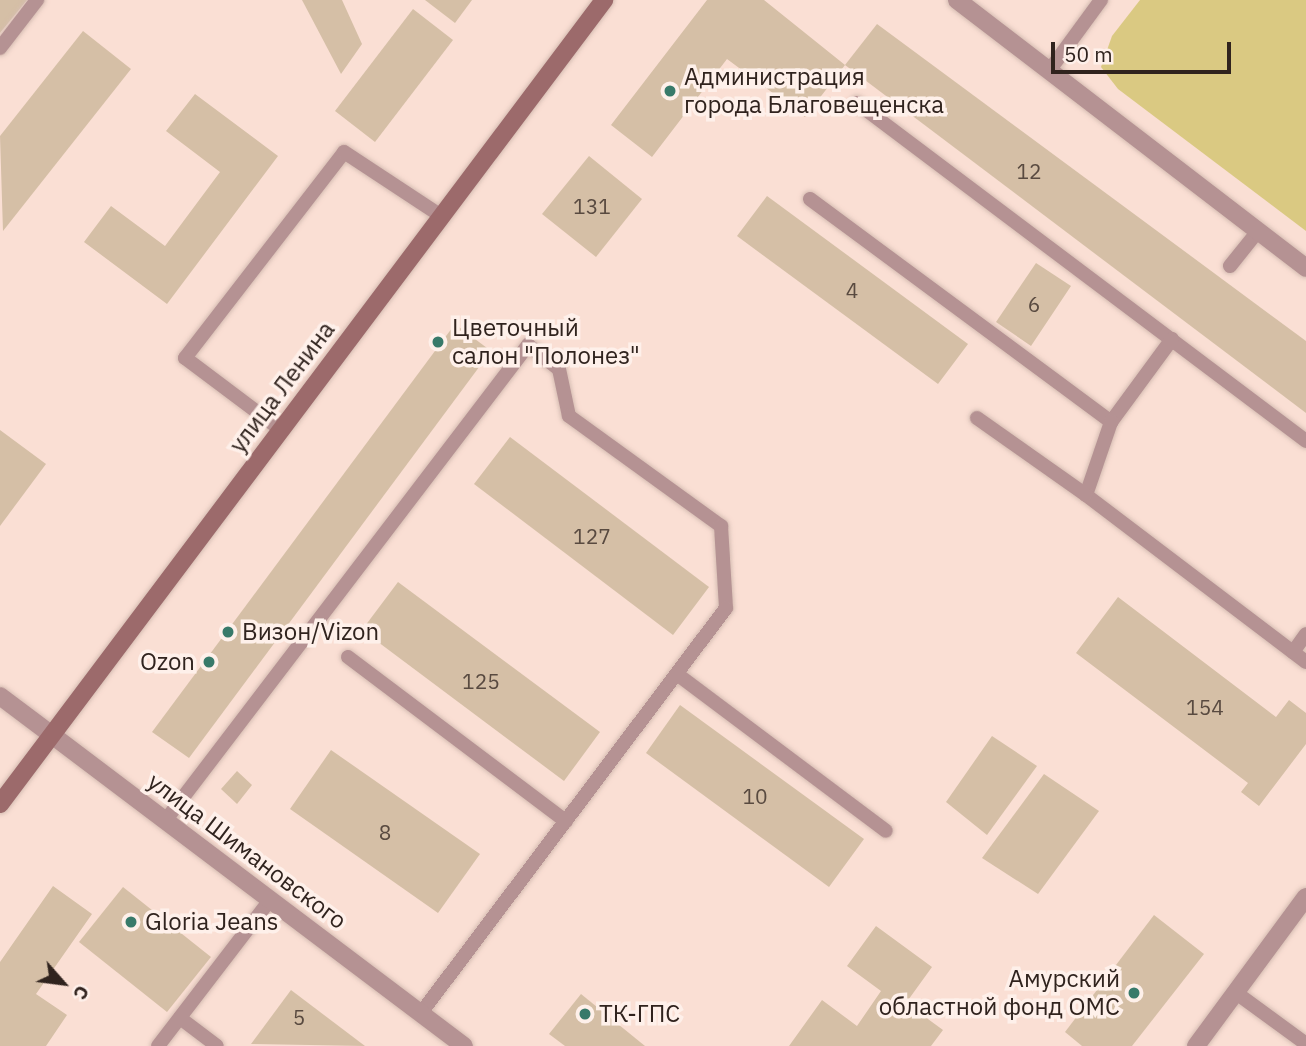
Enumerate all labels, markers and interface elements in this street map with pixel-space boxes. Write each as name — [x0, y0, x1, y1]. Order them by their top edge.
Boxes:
scale bar — [1054, 28, 1234, 72]
text: 50 m — [1064, 40, 1113, 68]
place label: Администрация города Благовещенска — [684, 63, 944, 119]
marker: Администрация города Благовещенска — [662, 83, 678, 99]
house number: 12 — [1016, 158, 1042, 184]
house number: 131 — [573, 193, 611, 219]
house number: 4 — [846, 277, 858, 303]
house number: 6 — [1028, 291, 1040, 317]
place label: Цветочный салон "Полонез" — [452, 314, 640, 370]
street label: улица Ленина — [223, 316, 341, 458]
marker: Цветочный салон "Полонез" — [430, 334, 446, 350]
house number: 127 — [573, 523, 611, 549]
place label: Визон/Vizon — [242, 618, 379, 646]
marker: Визон/Vizon — [220, 624, 236, 640]
place label: Ozon — [140, 648, 195, 676]
marker: Ozon — [201, 654, 217, 670]
house number: 125 — [462, 668, 500, 694]
house number: 154 — [1186, 694, 1224, 720]
street label: улица Шимановского — [142, 767, 352, 935]
house number: 10 — [742, 783, 768, 809]
house number: 8 — [379, 819, 391, 845]
place label: Gloria Jeans — [145, 908, 278, 936]
marker: Gloria Jeans — [123, 914, 139, 930]
north arrow — [28, 948, 98, 1018]
place label: Амурский областной фонд ОМС — [879, 965, 1120, 1021]
text: С — [68, 982, 95, 1004]
marker: Амурский областной фонд ОМС — [1126, 985, 1142, 1001]
place label: ТК-ГПС — [599, 1000, 680, 1028]
house number: 5 — [293, 1004, 305, 1030]
marker: ТК-ГПС — [577, 1006, 593, 1022]

